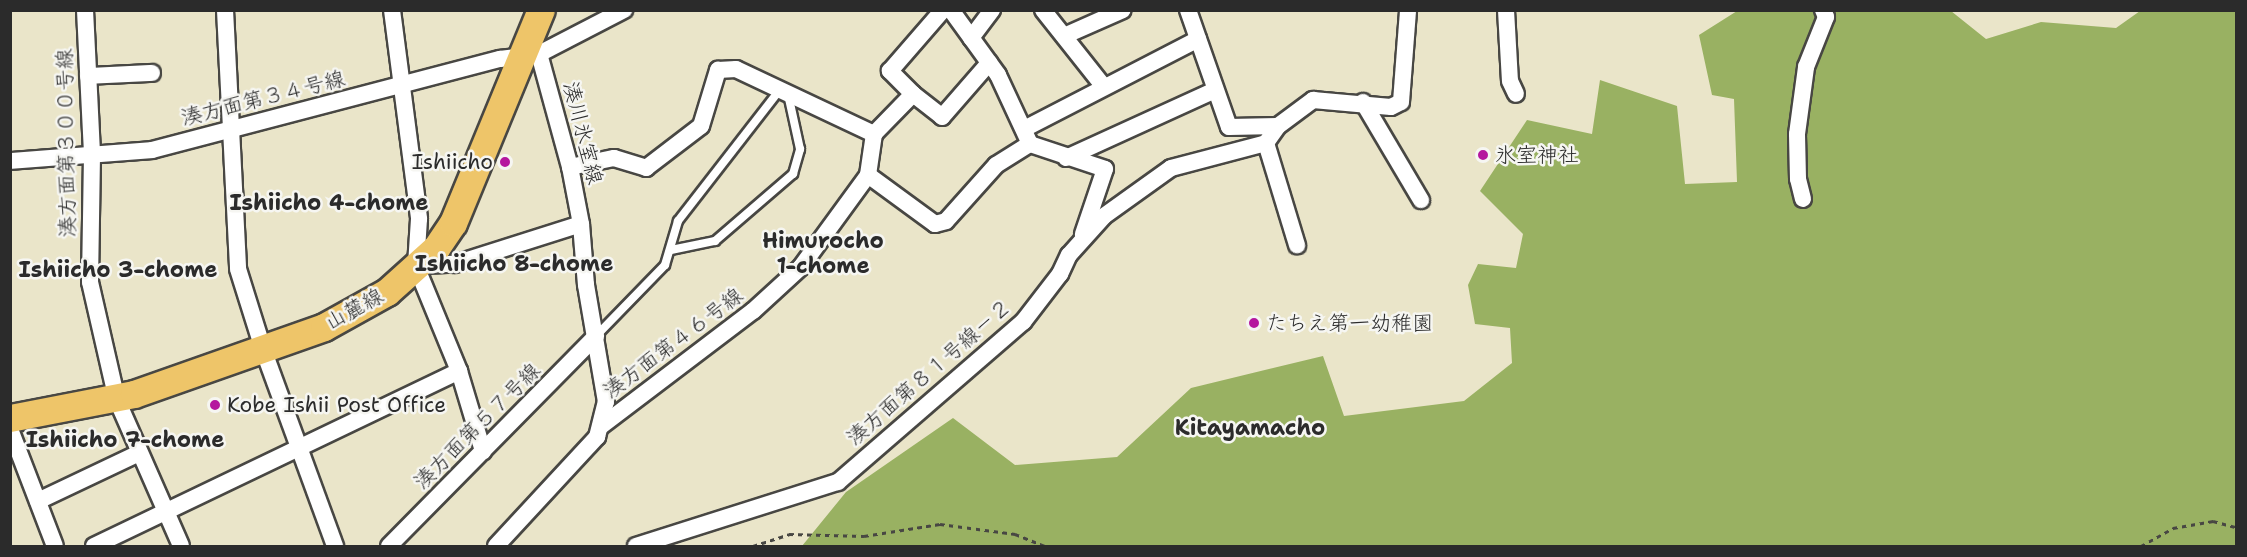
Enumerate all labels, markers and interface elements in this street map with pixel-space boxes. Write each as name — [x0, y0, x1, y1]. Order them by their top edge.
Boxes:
street label: 湊方面第３００号線 — [52, 48, 80, 238]
street label: 湊方面第３４号線 — [178, 65, 348, 131]
street label: 湊川氷室線 — [558, 79, 608, 187]
place label: 氷室神社 — [1495, 142, 1579, 168]
marker: 氷室神社 — [1476, 148, 1490, 162]
place label: Ishiicho — [412, 149, 493, 175]
marker: Ishiicho — [498, 155, 512, 169]
district label: Ishiicho 4-chome — [229, 190, 429, 216]
district label: Himurocho 1-chome — [762, 227, 884, 278]
district label: Ishiicho 8-chome — [415, 251, 613, 277]
district label: Ishiicho 3-chome — [19, 257, 217, 283]
street label: 湊方面第４６号線 — [598, 282, 748, 404]
street label: 山麓線 — [320, 283, 388, 335]
street label: 湊方面第８１号線－２ — [841, 294, 1017, 450]
place label: たちえ第一幼稚園 — [1266, 310, 1434, 336]
marker: たちえ第一幼稚園 — [1247, 316, 1261, 330]
street label: 湊方面第５７号線 — [409, 358, 545, 494]
place label: Kobe Ishii Post Office — [227, 392, 446, 418]
marker: Kobe Ishii Post Office — [208, 398, 222, 412]
district label: Kitayamacho — [1175, 415, 1325, 441]
district label: Ishiicho 7-chome — [26, 427, 224, 453]

